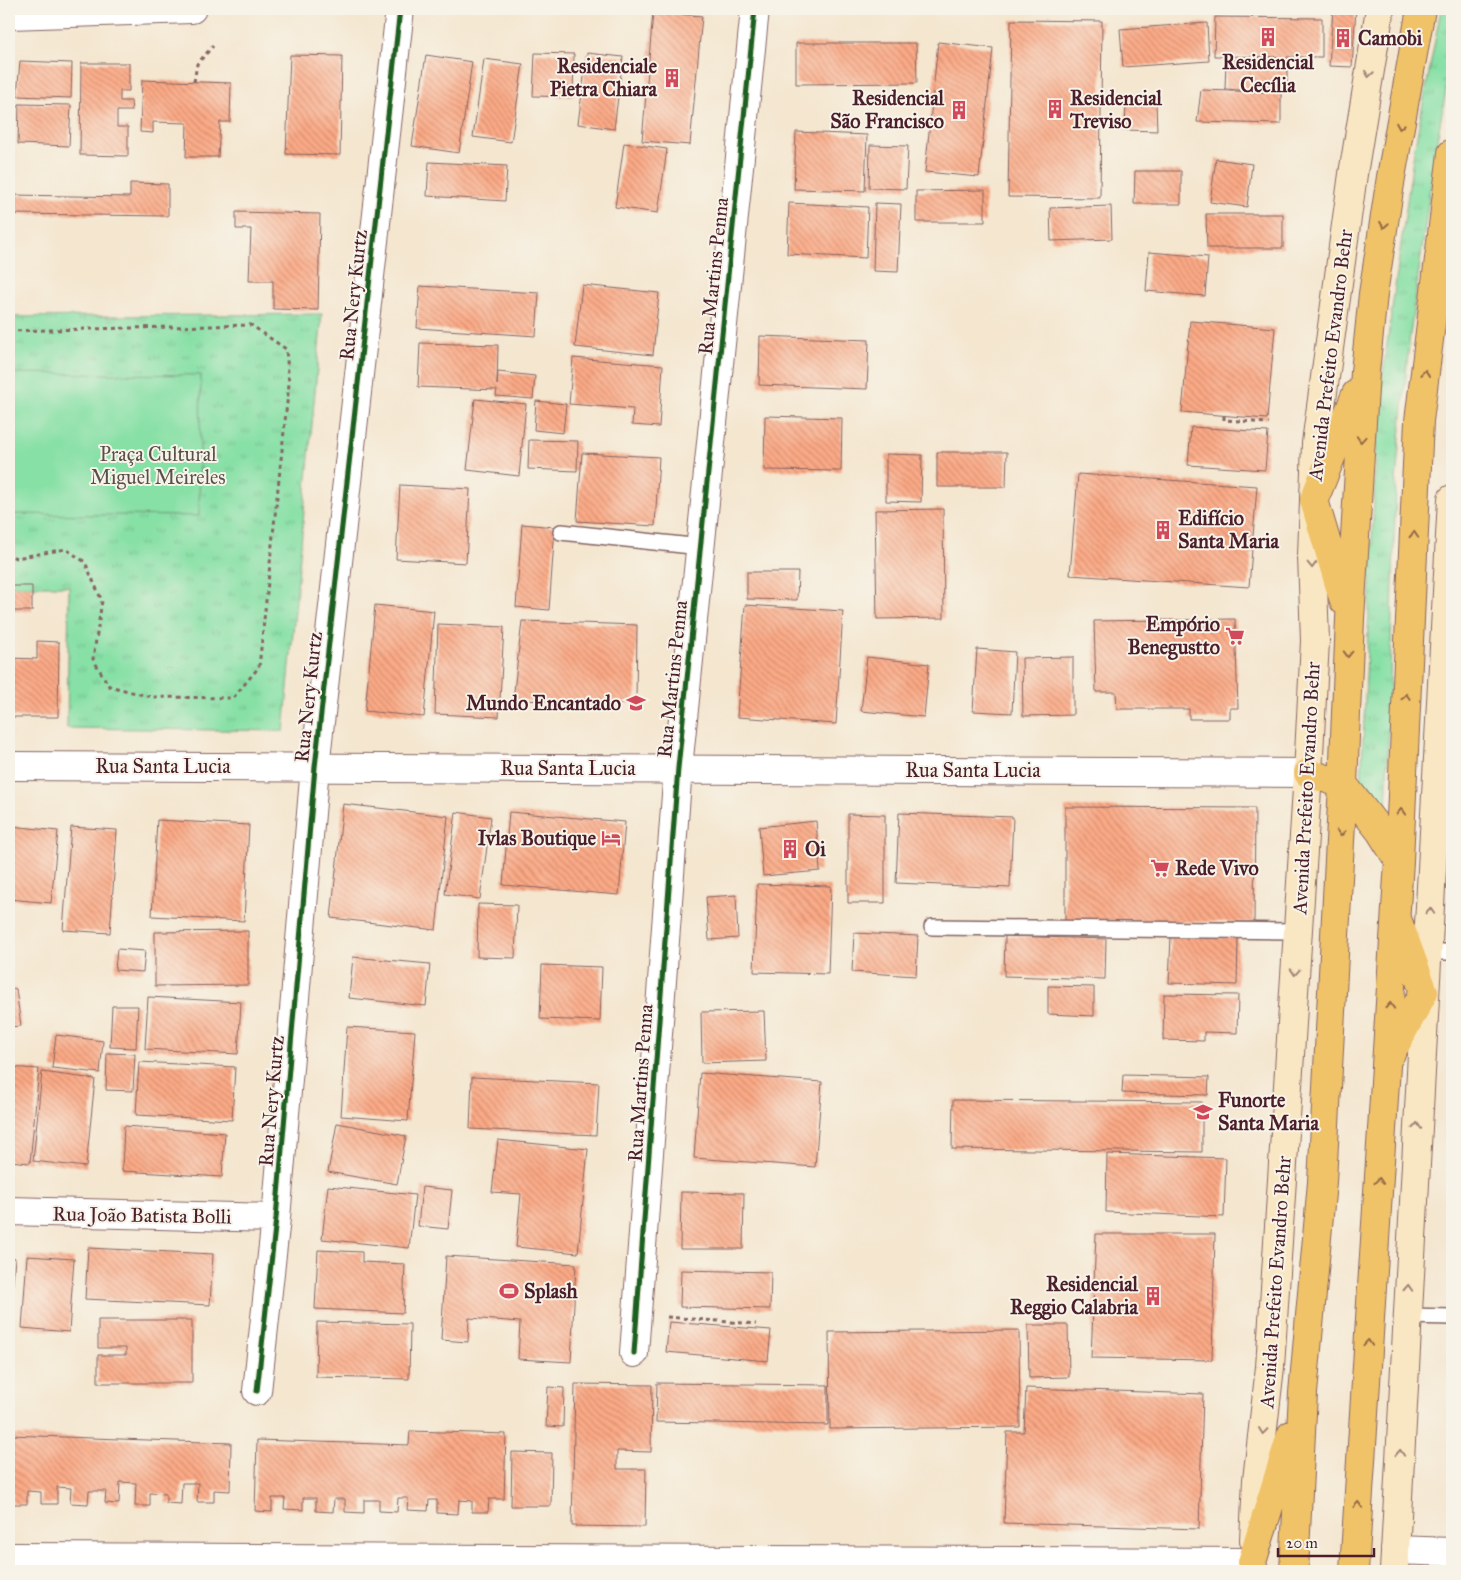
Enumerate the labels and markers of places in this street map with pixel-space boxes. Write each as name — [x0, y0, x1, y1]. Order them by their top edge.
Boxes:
building icon: Residencial Cecília — [1257, 26, 1279, 48]
place label: Camobi — [1358, 26, 1423, 50]
building icon: Camobi — [1332, 27, 1354, 49]
place label: Residencial Cecília — [1222, 50, 1315, 97]
place label: Residenciale Pietra Chiara — [550, 54, 658, 101]
building icon: Residenciale Pietra Chiara — [661, 67, 683, 89]
place label: Residencial São Francisco — [830, 86, 945, 133]
place label: Residencial Treviso — [1069, 86, 1163, 133]
building icon: Residencial Treviso — [1044, 98, 1066, 120]
building icon: Residencial São Francisco — [948, 99, 970, 121]
place label: Edifício Santa Maria — [1178, 506, 1280, 553]
building icon: Edifício Santa Maria — [1152, 519, 1174, 541]
place label: Empório Benegustto — [1127, 612, 1220, 660]
supermarket icon: Empório Benegustto — [1224, 625, 1246, 647]
place label: Mundo Encantado — [466, 691, 621, 715]
school or university icon: Mundo Encantado — [625, 692, 647, 714]
place label: Ivlas Boutique — [478, 826, 597, 851]
hotel icon: Ivlas Boutique — [600, 827, 622, 849]
place label: Oi — [805, 837, 826, 861]
building icon: Oi — [779, 838, 801, 860]
place label: Rede Vivo — [1175, 856, 1259, 880]
supermarket icon: Rede Vivo — [1149, 857, 1171, 879]
place label: Funorte Santa Maria — [1218, 1088, 1320, 1135]
school or university icon: Funorte Santa Maria — [1192, 1101, 1214, 1123]
place label: Residencial Reggio Calabria — [1010, 1272, 1139, 1320]
place label: Splash — [524, 1279, 579, 1304]
sports icon: Splash — [498, 1280, 520, 1302]
building icon: Residencial Reggio Calabria — [1142, 1285, 1164, 1307]

